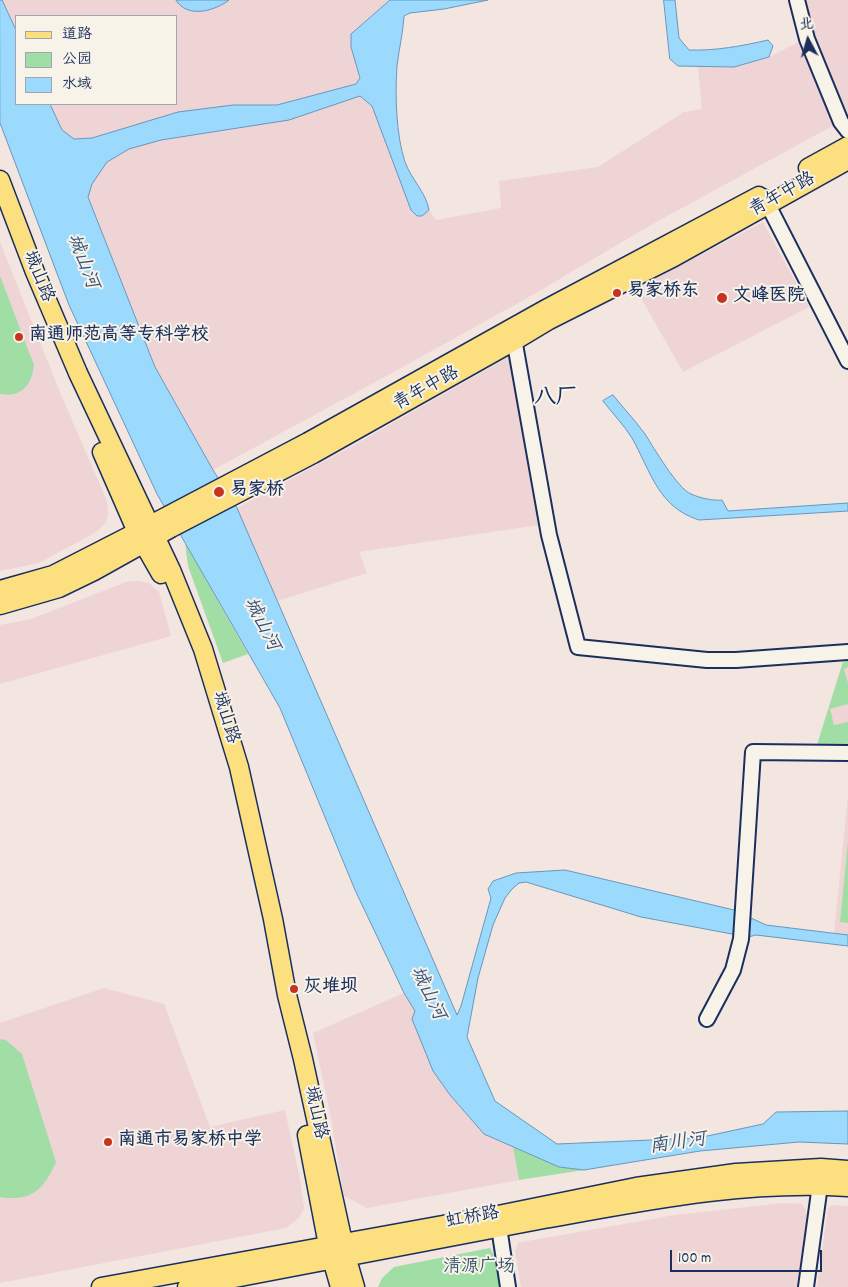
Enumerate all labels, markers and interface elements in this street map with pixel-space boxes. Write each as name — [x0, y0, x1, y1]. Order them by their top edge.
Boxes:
text: 北 — [798, 14, 814, 36]
legend — [15, 15, 178, 105]
north arrow — [783, 15, 833, 65]
text: 道路 — [62, 24, 92, 46]
text: 公园 — [62, 49, 92, 71]
text: 水域 — [62, 74, 92, 96]
street label: 青年中路 — [746, 169, 820, 223]
water label: 城山河 — [60, 231, 102, 293]
street label: 城山路 — [17, 248, 57, 306]
place label: 易家桥东 — [627, 282, 699, 304]
marker: 易家桥东 — [611, 287, 623, 299]
place label: 文峰医院 — [733, 287, 805, 309]
marker: 文峰医院 — [715, 291, 729, 305]
place label: 南通师范高等专科学校 — [29, 326, 209, 348]
marker: 南通师范高等专科学校 — [13, 331, 25, 343]
street label: 青年中路 — [390, 363, 464, 417]
district label: 八厂 — [534, 387, 578, 413]
place label: 易家桥 — [230, 481, 284, 503]
marker: 易家桥 — [212, 485, 226, 499]
water label: 城山河 — [237, 594, 283, 656]
street label: 城山路 — [206, 689, 242, 747]
water label: 城山河 — [403, 963, 449, 1025]
place label: 灰堆坝 — [304, 978, 358, 1000]
marker: 灰堆坝 — [288, 983, 300, 995]
street label: 城山路 — [298, 1084, 330, 1142]
water label: 南川河 — [648, 1130, 708, 1160]
place label: 南通市易家桥中学 — [118, 1131, 262, 1153]
marker: 南通市易家桥中学 — [102, 1136, 114, 1148]
street label: 虹桥路 — [445, 1204, 501, 1234]
scale bar — [673, 1240, 826, 1272]
text: 100 m — [678, 1248, 711, 1270]
park label: 清源广场 — [443, 1258, 515, 1280]

